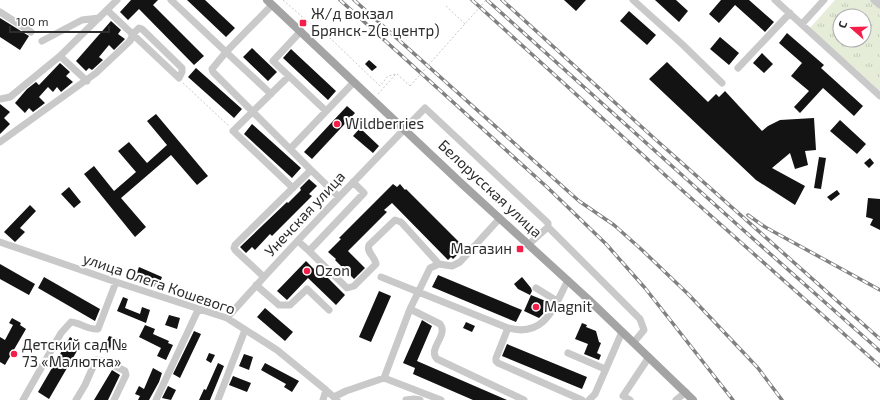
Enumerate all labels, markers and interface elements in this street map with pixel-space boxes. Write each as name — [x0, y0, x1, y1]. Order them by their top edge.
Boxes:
place label: Ж/д вокзал Брянск-2(в центр) — [311, 4, 440, 39]
scale bar — [10, 8, 109, 34]
north arrow — [832, 8, 872, 48]
text: 100 m — [16, 14, 48, 28]
marker: Ж/д вокзал Брянск-2(в центр) — [298, 18, 308, 28]
text: С — [835, 19, 850, 30]
place label: Wildberries — [345, 114, 424, 132]
marker: Wildberries — [332, 119, 342, 129]
street label: Белорусская улица — [434, 136, 546, 242]
street label: Унечская улица — [260, 167, 349, 260]
place label: Магазин — [450, 239, 512, 257]
marker: Магазин — [515, 244, 525, 254]
street label: улица Олега Кошевого — [80, 248, 238, 319]
place label: Ozon — [315, 261, 350, 279]
marker: Ozon — [302, 266, 312, 276]
place label: Magnit — [544, 297, 592, 315]
marker: Magnit — [531, 302, 541, 312]
place label: Детский сад № 73 «Малютка» — [22, 335, 128, 370]
marker: Детский сад № 73 «Малютка» — [9, 349, 19, 359]

